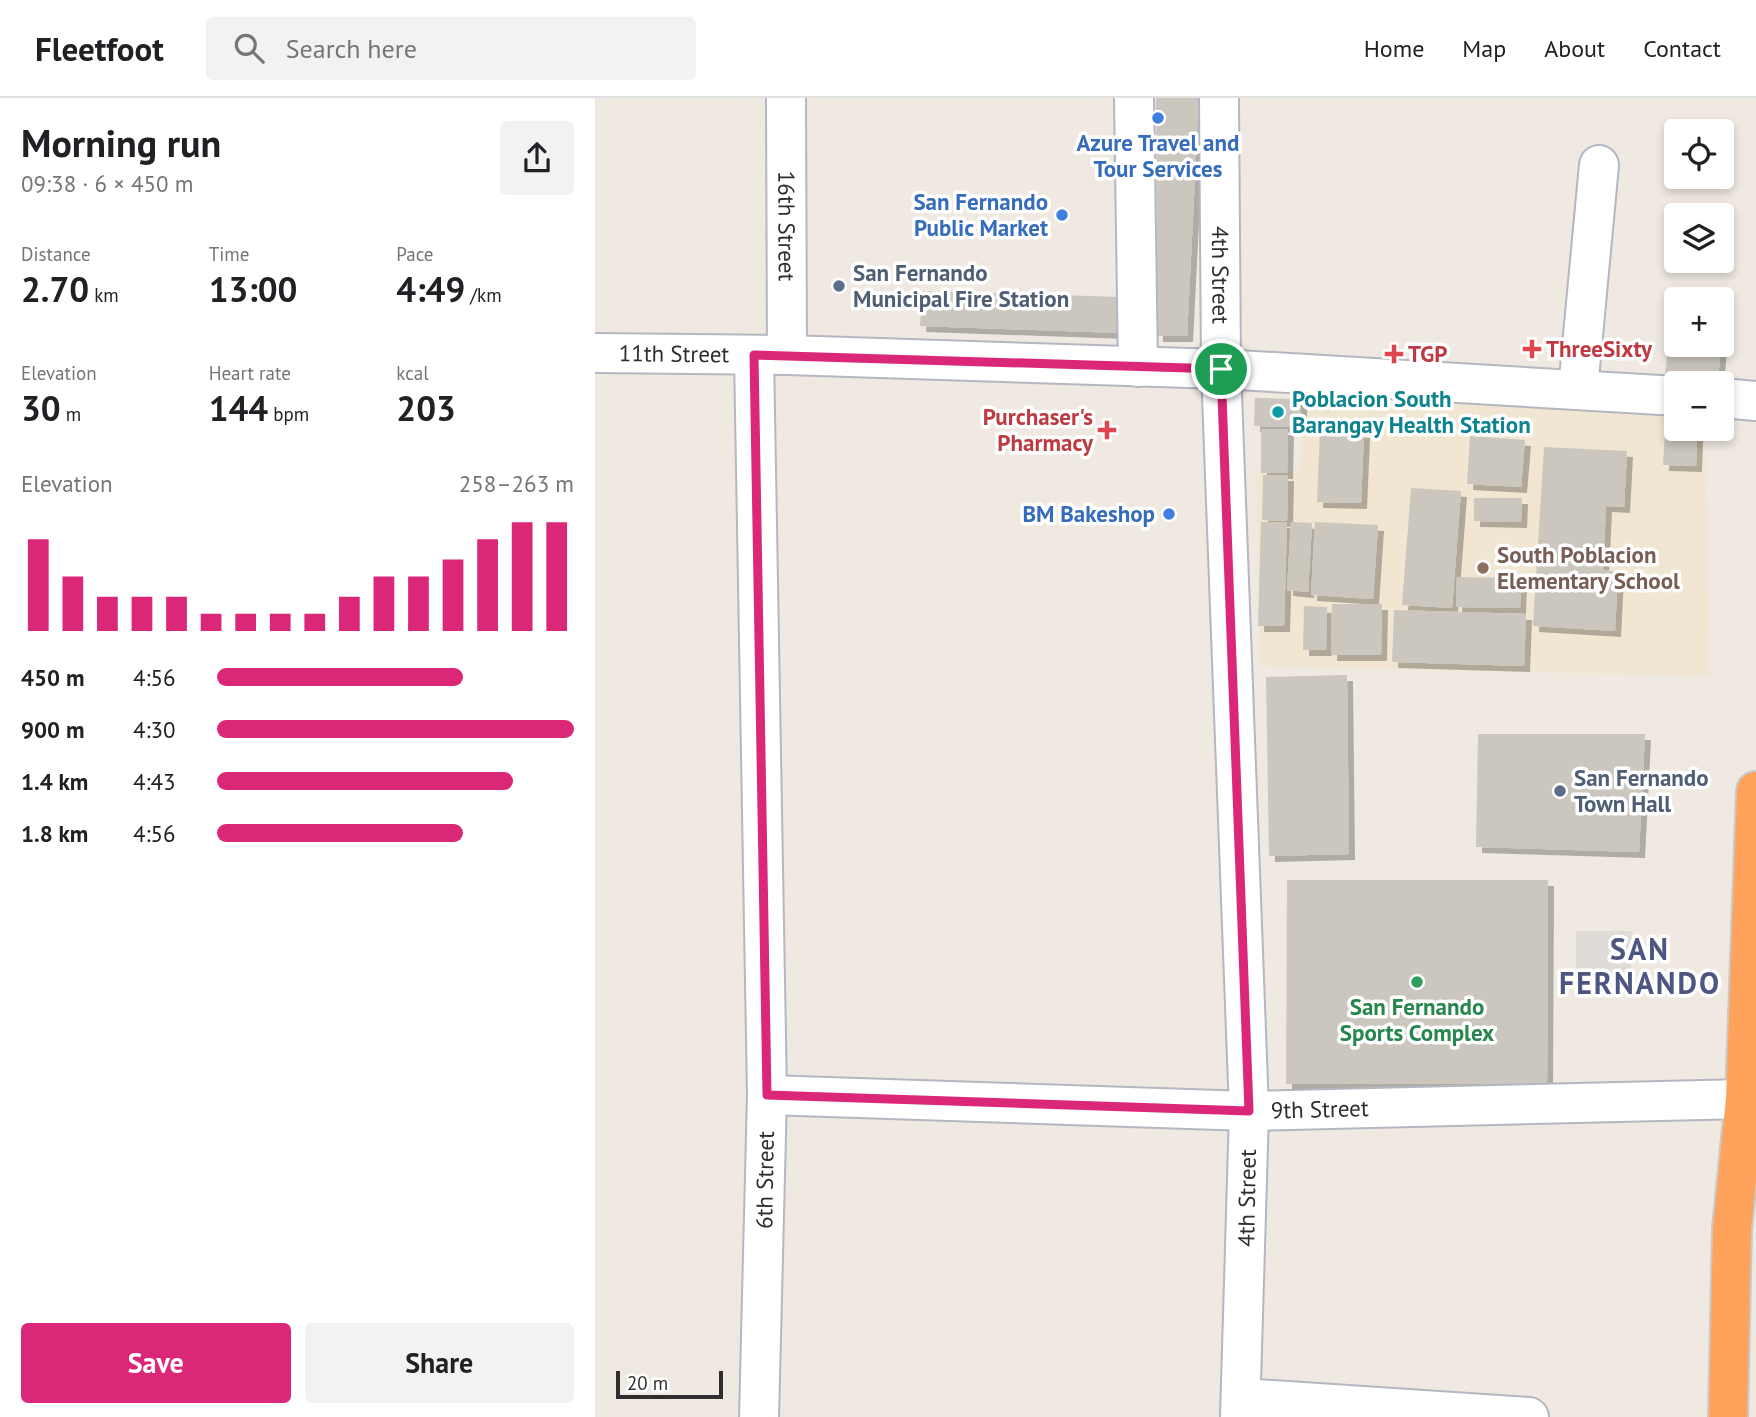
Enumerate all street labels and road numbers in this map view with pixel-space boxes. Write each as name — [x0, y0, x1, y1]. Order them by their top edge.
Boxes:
street label: 16th Street — [772, 171, 802, 281]
street label: 4th Street — [1206, 226, 1236, 324]
street label: 11th Street — [619, 338, 730, 368]
street label: 9th Street — [1270, 1093, 1369, 1124]
street label: 6th Street — [749, 1131, 780, 1229]
street label: 4th Street — [1231, 1149, 1262, 1247]

